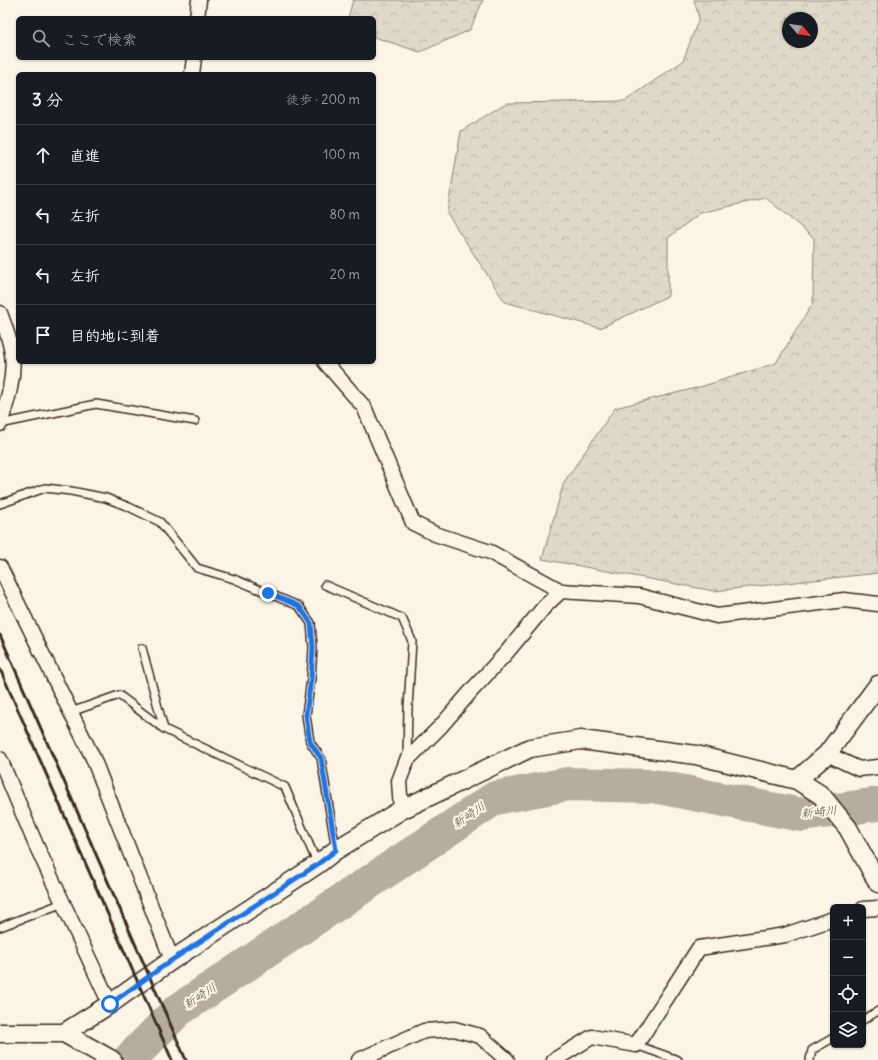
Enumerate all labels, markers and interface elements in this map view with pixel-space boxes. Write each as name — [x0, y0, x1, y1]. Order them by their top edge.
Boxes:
north arrow — [782, 12, 818, 48]
search box — [16, 16, 376, 60]
icon: search — [30, 27, 52, 49]
text: ここで検索 — [62, 30, 137, 49]
text: 3 分 — [32, 89, 63, 111]
text: 徒歩 · 200 m — [286, 91, 360, 108]
icon: ahead — [32, 144, 54, 166]
text: 直進 — [70, 146, 100, 165]
text: 100 m — [323, 146, 360, 163]
icon: left — [32, 204, 54, 226]
text: 左折 — [70, 206, 100, 225]
text: 80 m — [329, 206, 360, 223]
icon: left — [32, 264, 54, 286]
text: 左折 — [70, 266, 100, 285]
text: 20 m — [330, 266, 360, 283]
icon: arrive — [32, 324, 54, 346]
text: 目的地に到着 — [70, 326, 160, 345]
route end — [259, 584, 277, 602]
water label: 新崎川 — [450, 798, 488, 831]
water label: 新崎川 — [800, 802, 838, 821]
map controls — [830, 904, 866, 1048]
button: + — [830, 904, 866, 940]
button: − — [830, 940, 866, 976]
button: locate — [830, 976, 866, 1012]
water label: 新崎川 — [181, 979, 219, 1012]
route start — [101, 995, 119, 1013]
button: layers — [830, 1012, 866, 1048]

